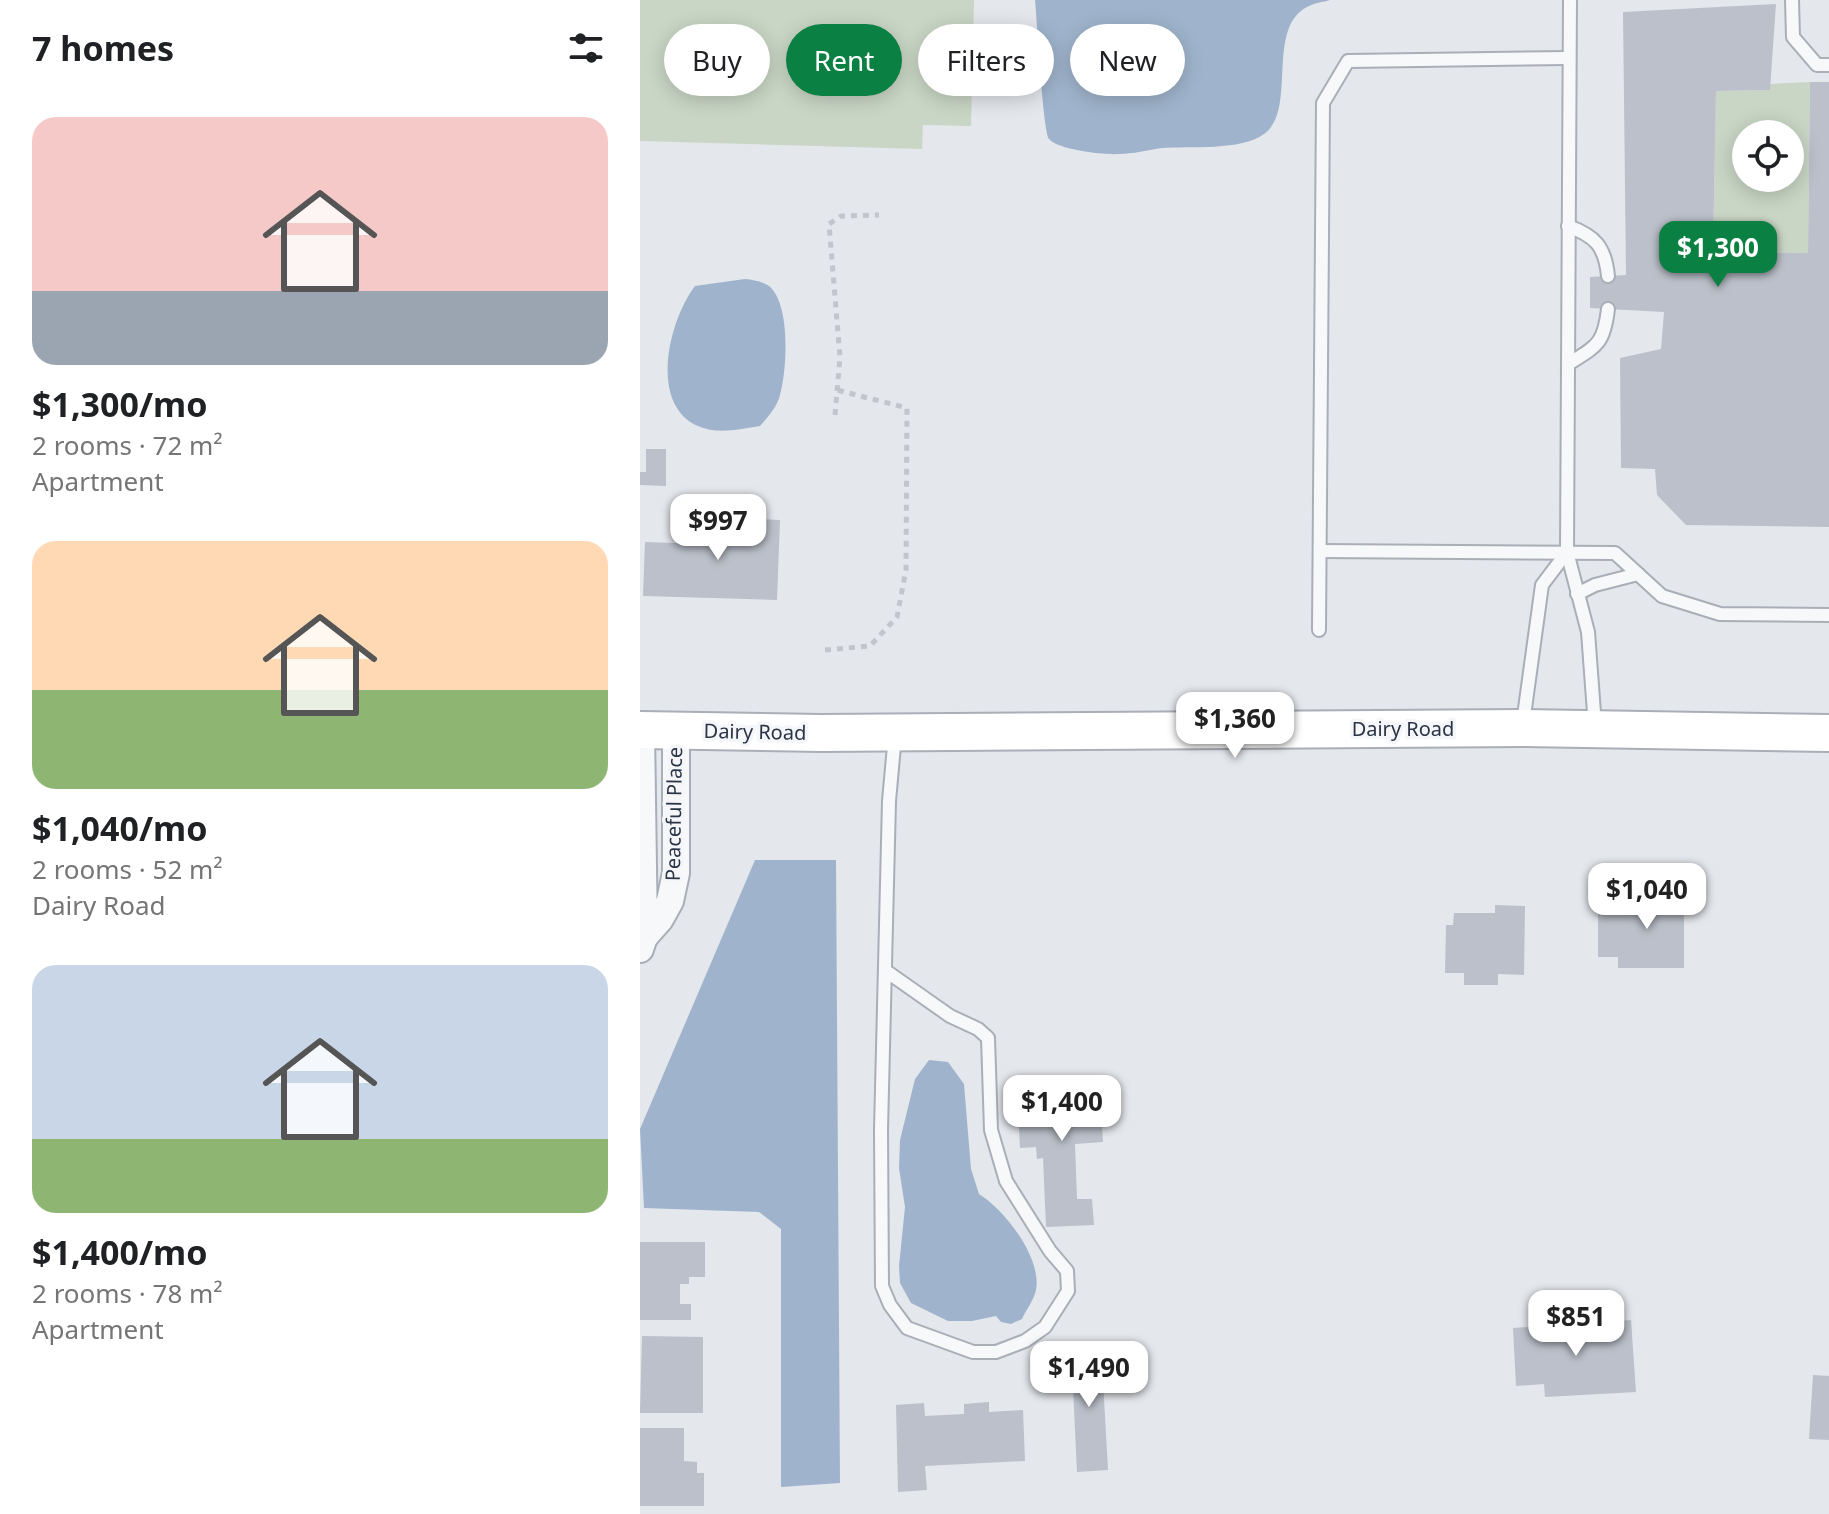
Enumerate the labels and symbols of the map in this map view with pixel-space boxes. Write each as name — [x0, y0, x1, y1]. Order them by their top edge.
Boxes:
pin: $1,300 — [1653, 221, 1783, 289]
pin: $997 — [671, 494, 765, 562]
pin: $1,360 — [1170, 692, 1300, 760]
street label: Dairy Road — [1352, 715, 1454, 742]
street label: Dairy Road — [703, 717, 807, 746]
street label: Peaceful Place — [659, 747, 688, 881]
pin: $1,040 — [1582, 863, 1712, 931]
pin: $1,400 — [997, 1075, 1127, 1143]
pin: $851 — [1529, 1290, 1623, 1358]
pin: $1,490 — [1024, 1341, 1154, 1409]

